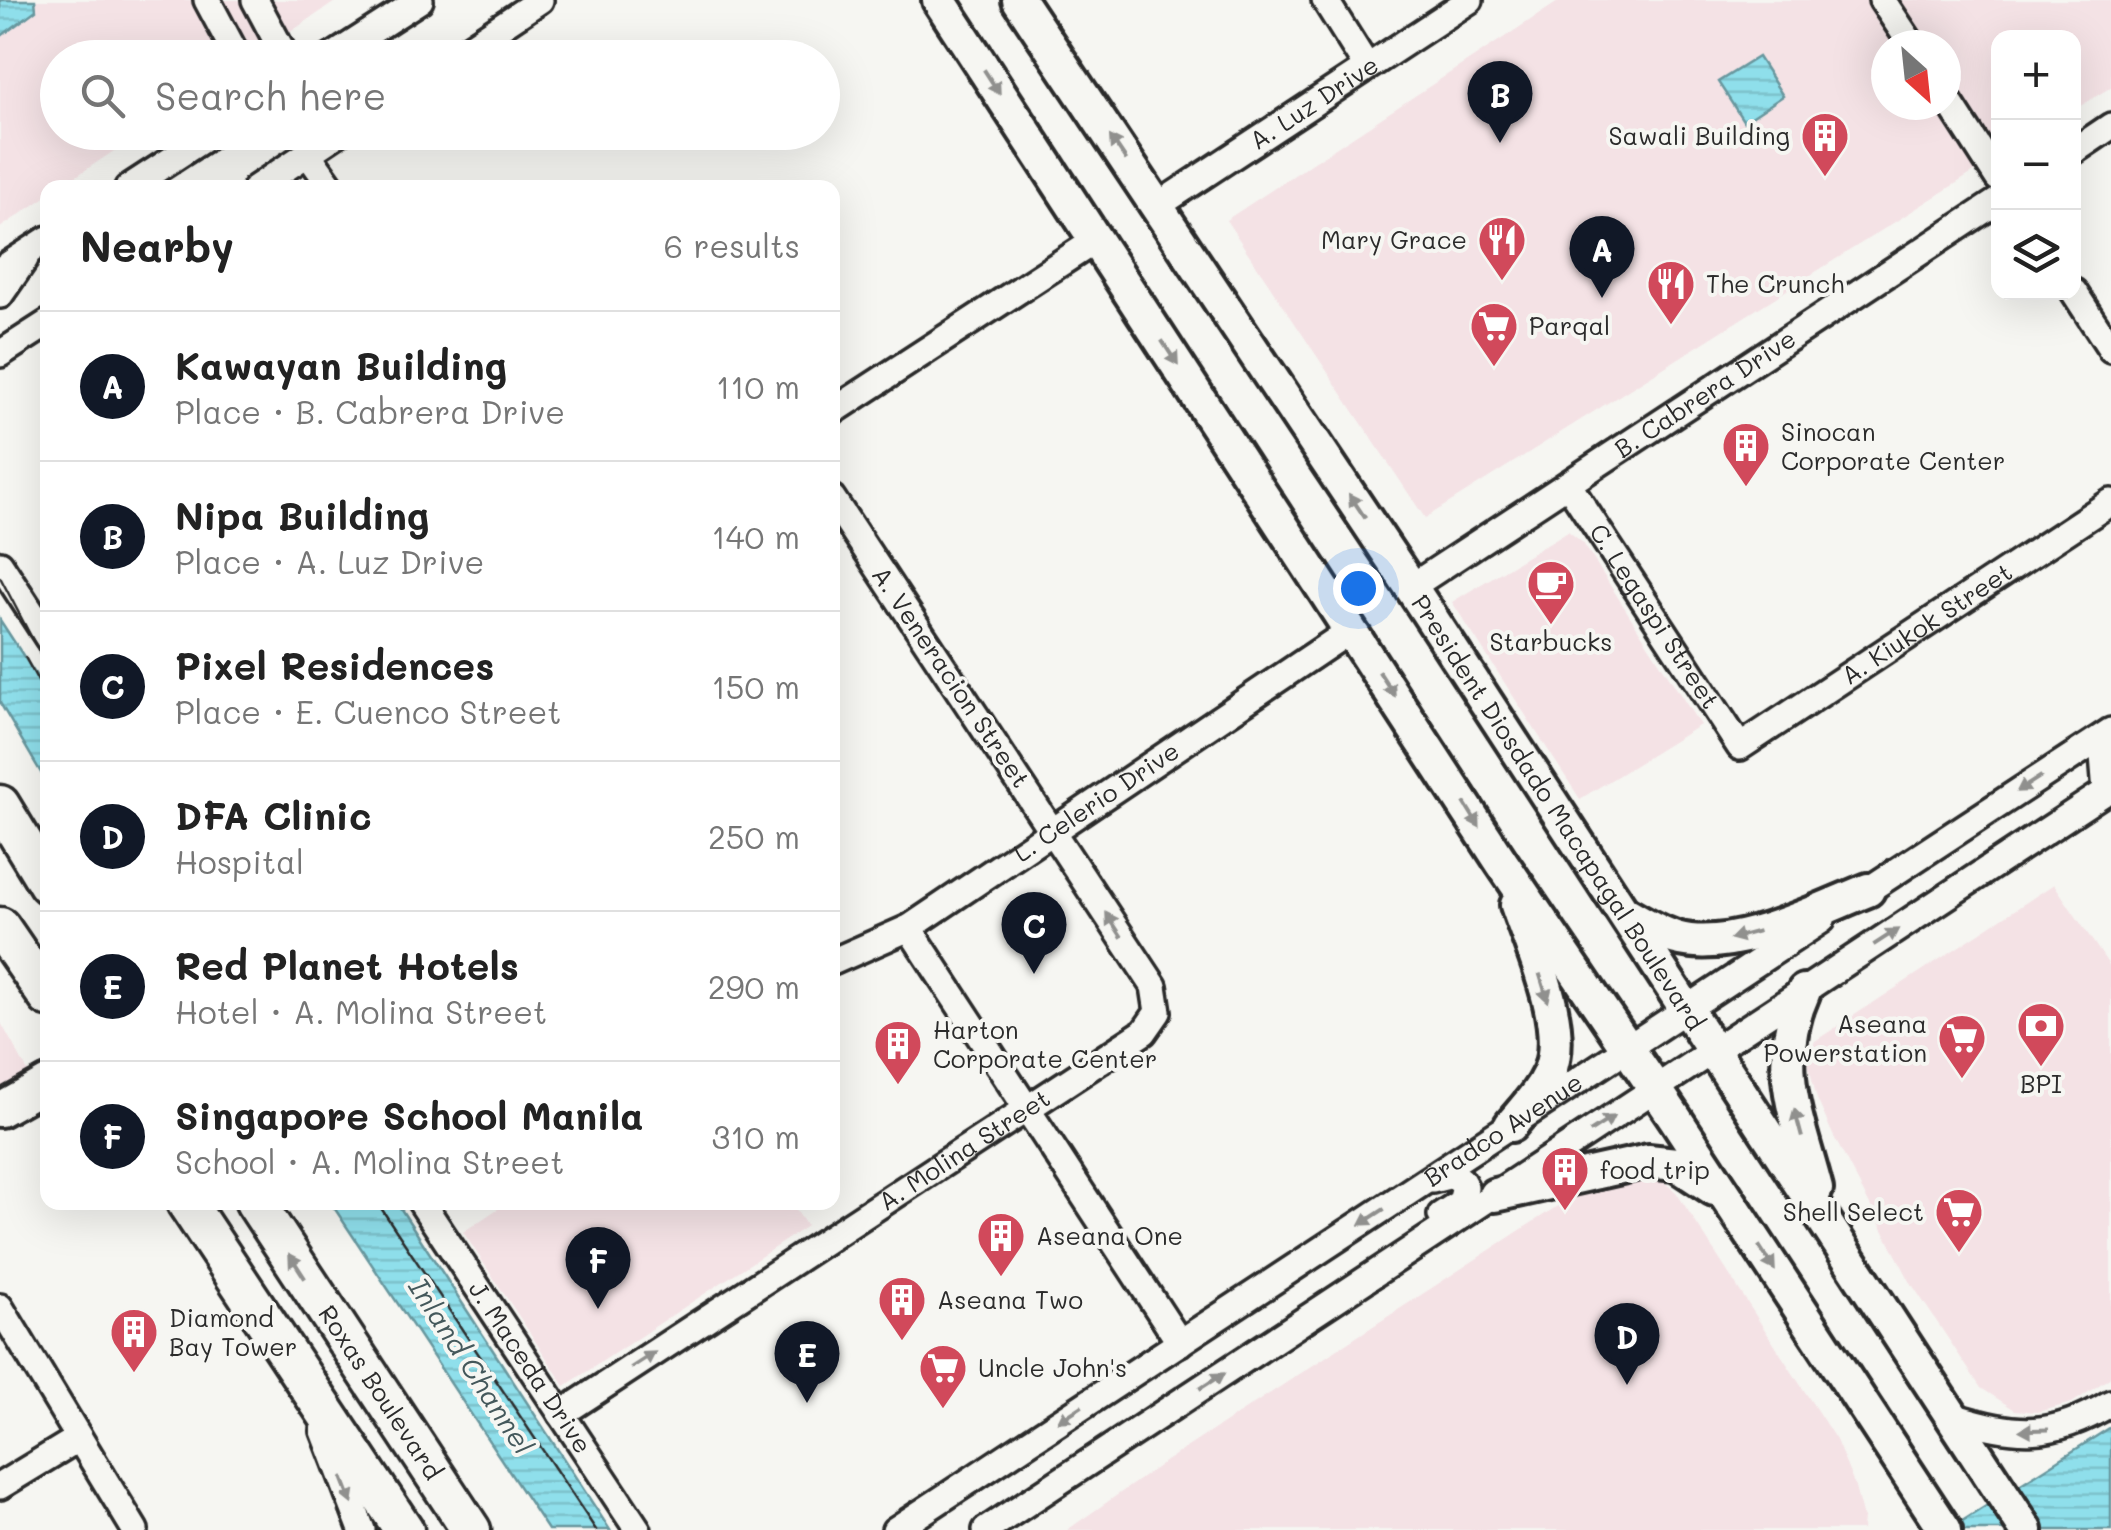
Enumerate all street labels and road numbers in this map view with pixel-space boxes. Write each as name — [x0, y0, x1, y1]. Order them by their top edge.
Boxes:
street label: A. Luz Drive — [1243, 48, 1384, 156]
street label: B. Cabrera Drive — [1608, 322, 1801, 464]
street label: C. Legaspi Street — [1583, 517, 1728, 714]
street label: A. Kiukok Street — [1835, 555, 2018, 691]
street label: A. Veneracion Street — [866, 560, 1038, 793]
street label: President Diosdado Macapagal Boulevard — [1405, 588, 1713, 1036]
street label: L. Celerio Drive — [1007, 734, 1185, 868]
street label: Bradco Avenue — [1417, 1065, 1588, 1193]
street label: A. Molina Street — [872, 1081, 1055, 1217]
street label: J. Maceda Drive — [462, 1274, 600, 1459]
street label: Roxas Boulevard — [312, 1299, 450, 1485]

